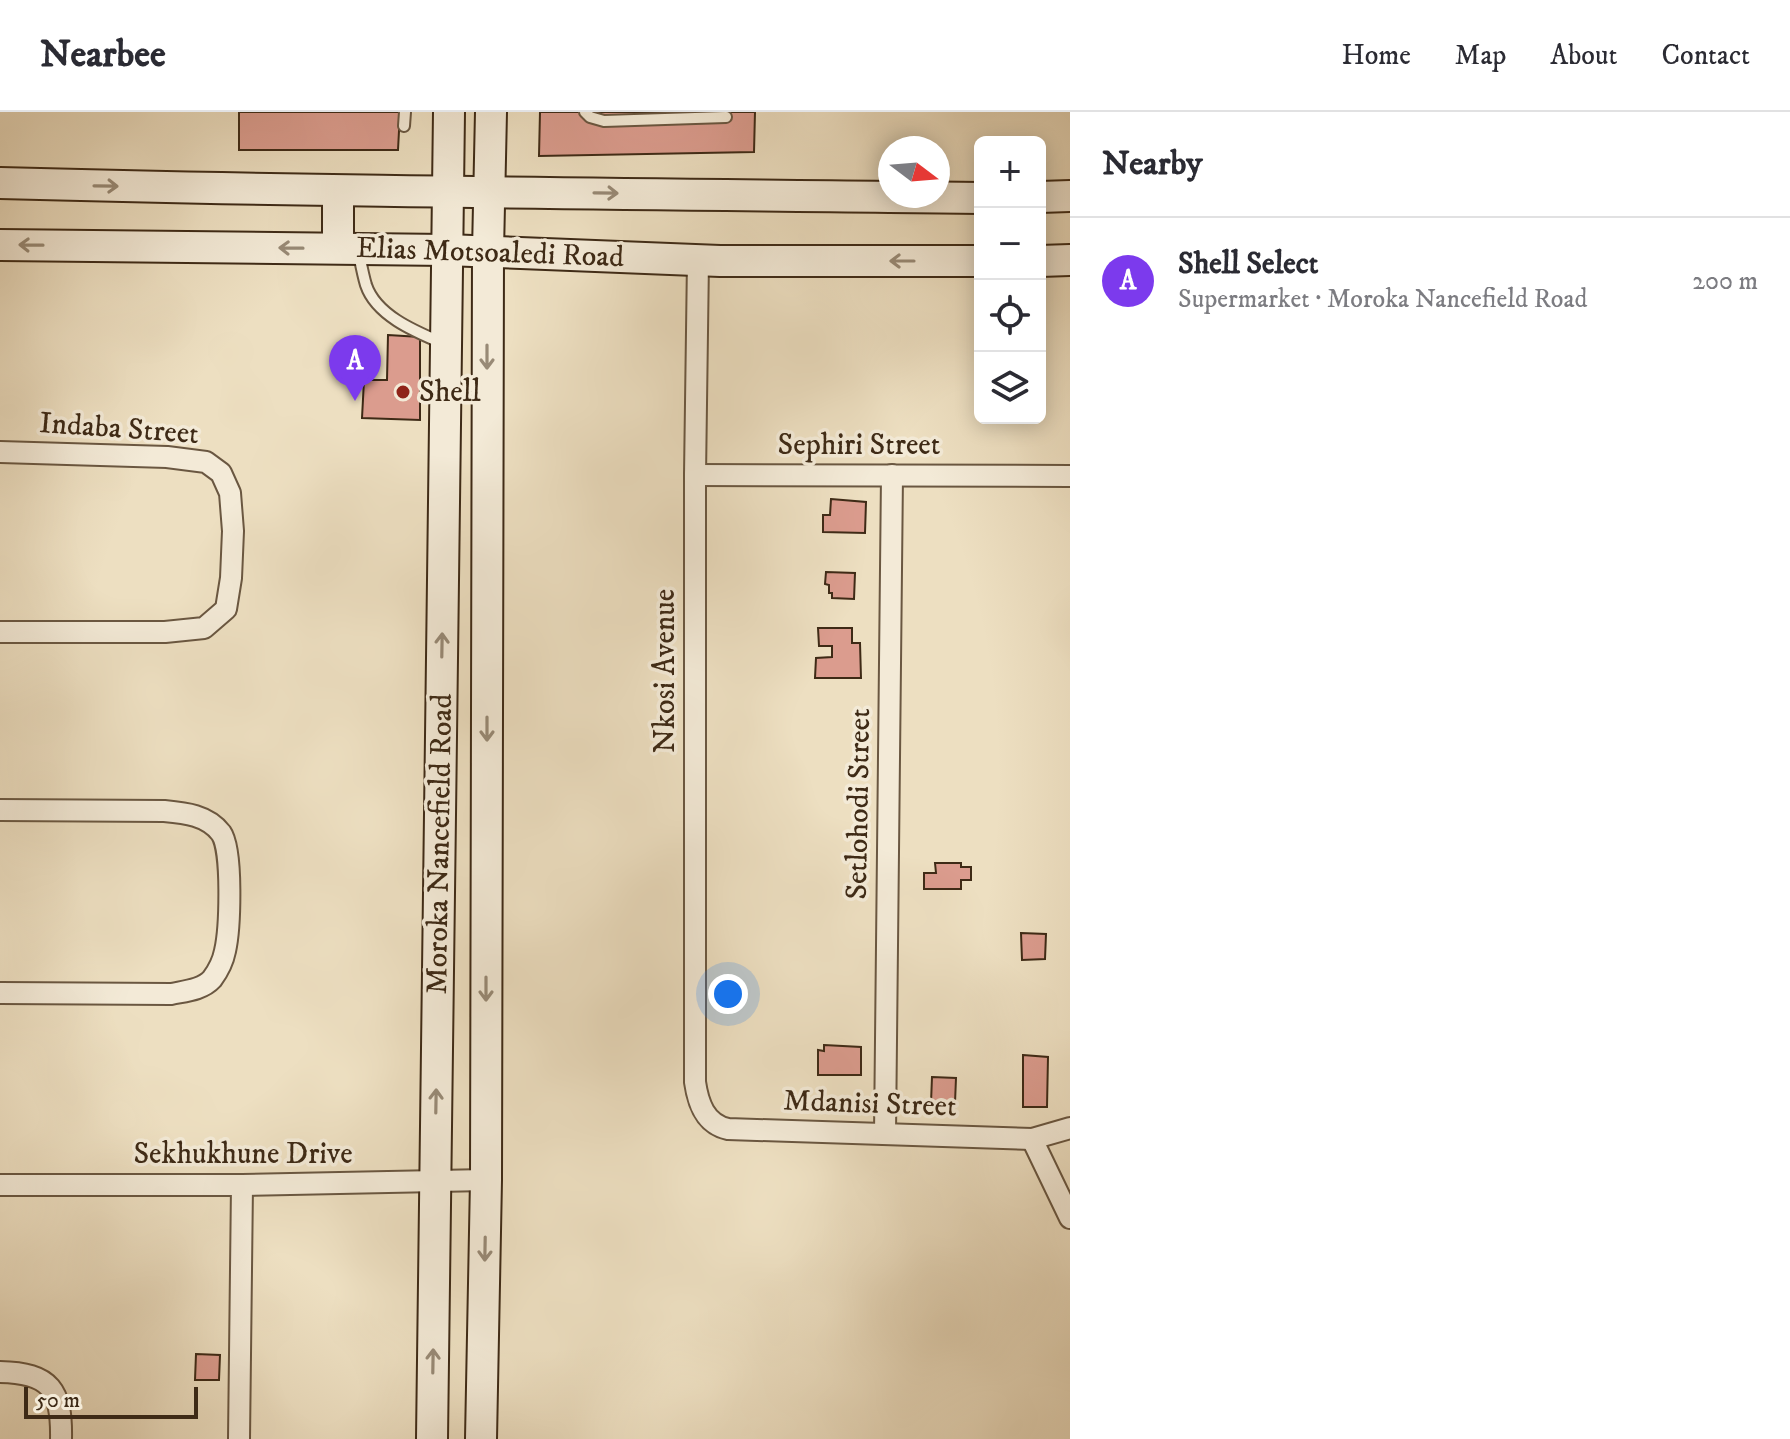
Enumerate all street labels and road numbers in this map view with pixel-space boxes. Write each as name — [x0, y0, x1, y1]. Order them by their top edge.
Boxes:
street label: Elias Motsoaledi Road — [355, 230, 625, 276]
street label: Indaba Street — [38, 405, 200, 453]
street label: Sephiri Street — [778, 427, 940, 464]
street label: Nkosi Avenue — [647, 589, 684, 753]
street label: Moroka Nancefield Road — [419, 693, 461, 995]
street label: Setlohodi Street — [839, 708, 879, 900]
street label: Mdanisi Street — [783, 1082, 957, 1126]
street label: Sekhukhune Drive — [133, 1136, 353, 1173]

